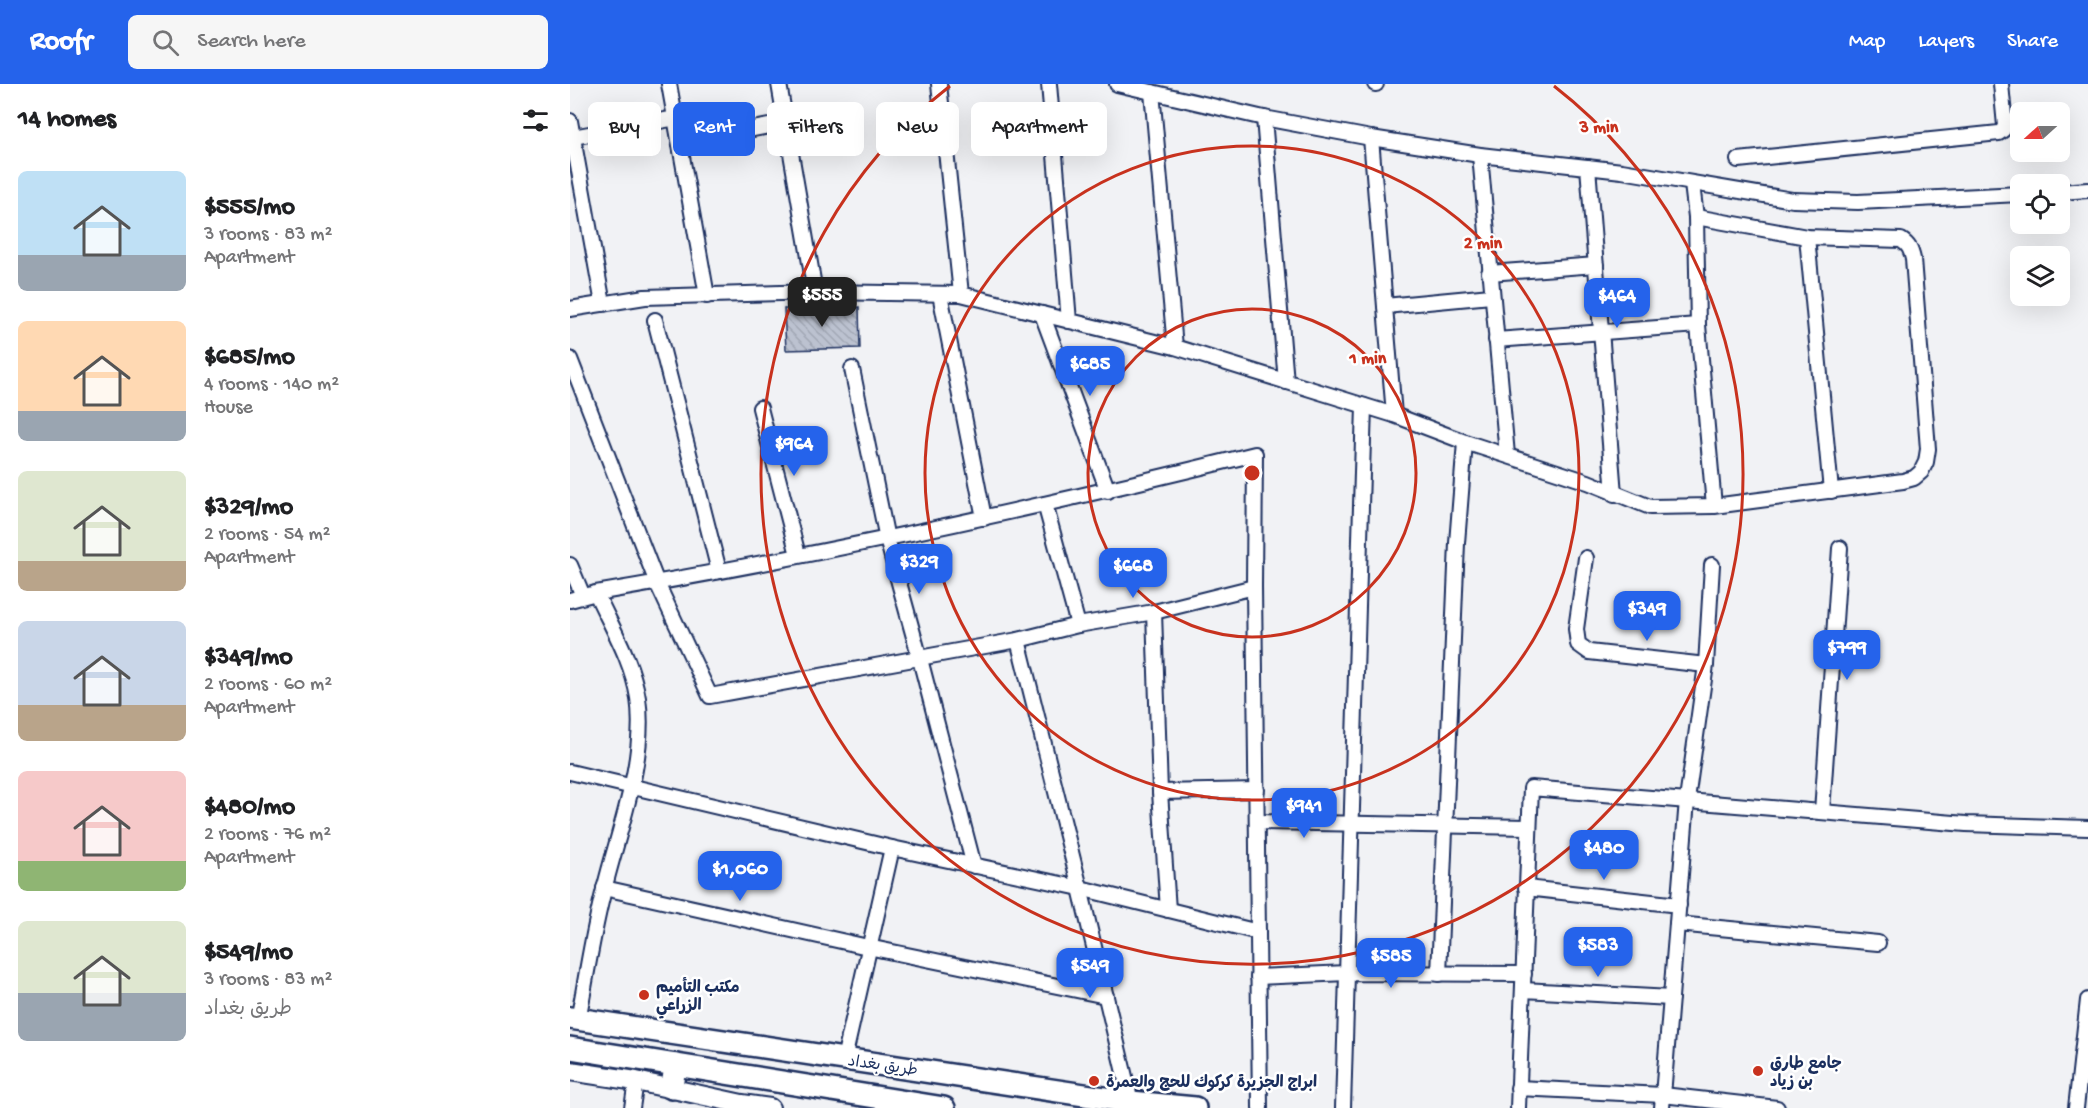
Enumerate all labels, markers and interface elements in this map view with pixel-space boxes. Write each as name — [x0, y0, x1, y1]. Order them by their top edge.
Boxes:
search box — [128, 15, 548, 69]
text: Roofr — [30, 26, 92, 59]
icon: search — [149, 26, 182, 59]
text: Search here — [197, 29, 306, 55]
text: Map — [1849, 30, 1885, 55]
text: Layers — [1918, 30, 1974, 55]
text: Share — [2007, 30, 2058, 55]
chip: Buy — [588, 102, 661, 156]
chip: Rent — [673, 102, 755, 156]
chip: Filters — [767, 102, 864, 156]
chip: New — [876, 102, 959, 156]
chip: Apartment — [971, 102, 1107, 156]
north arrow — [2010, 102, 2070, 162]
map controls — [2010, 102, 2070, 306]
icon: filters — [519, 104, 552, 137]
text: 14 homes — [18, 105, 116, 136]
text: 3 min — [1579, 118, 1619, 139]
button: locate — [2010, 174, 2070, 234]
text: $555/mo — [204, 193, 295, 224]
icon: home — [66, 195, 138, 267]
text: 3 rooms · 83 m² — [204, 224, 332, 247]
text: 2 min — [1464, 234, 1503, 255]
button: layers — [2010, 246, 2070, 306]
text: Apartment — [204, 247, 294, 270]
pin: $555 — [786, 277, 858, 328]
pin: $464 — [1581, 278, 1653, 329]
text: $555 — [802, 285, 842, 308]
text: $464 — [1598, 286, 1636, 309]
text: $685/mo — [204, 343, 295, 374]
icon: home — [66, 345, 138, 417]
pin: $685 — [1054, 346, 1126, 397]
text: 1 min — [1349, 349, 1387, 370]
text: $685 — [1070, 354, 1110, 377]
text: 4 rooms · 140 m² — [204, 374, 339, 397]
text: House — [204, 397, 253, 420]
pin: $964 — [758, 426, 830, 477]
text: $964 — [775, 434, 813, 457]
centre of rings — [1242, 463, 1262, 483]
text: $329/mo — [204, 493, 293, 524]
icon: home — [66, 495, 138, 567]
text: 2 rooms · 54 m² — [204, 524, 331, 547]
pin: $329 — [883, 544, 955, 595]
text: Apartment — [204, 547, 294, 570]
pin: $668 — [1097, 548, 1169, 599]
text: $329 — [899, 552, 939, 575]
text: $668 — [1113, 556, 1153, 579]
pin: $349 — [1611, 591, 1683, 642]
text: $349 — [1628, 599, 1666, 622]
pin: $799 — [1811, 630, 1883, 681]
text: $799 — [1827, 638, 1867, 661]
text: $349/mo — [204, 643, 293, 674]
icon: home — [66, 645, 138, 717]
text: 2 rooms · 60 m² — [204, 674, 332, 697]
text: Apartment — [204, 697, 294, 720]
pin: $941 — [1268, 788, 1340, 839]
text: $480/mo — [204, 793, 295, 824]
icon: home — [66, 795, 138, 867]
text: $941 — [1286, 796, 1322, 819]
text: 2 rooms · 76 m² — [204, 824, 331, 847]
pin: $480 — [1568, 830, 1640, 881]
text: $480 — [1584, 838, 1624, 861]
text: Apartment — [204, 847, 294, 870]
pin: $1,060 — [691, 851, 789, 902]
text: $1,060 — [712, 859, 768, 882]
pin: $583 — [1562, 927, 1634, 978]
text: $583 — [1578, 935, 1618, 958]
text: $549/mo — [204, 938, 293, 969]
pin: $585 — [1355, 938, 1427, 989]
icon: home — [66, 945, 138, 1017]
text: $585 — [1371, 946, 1411, 969]
pin: $549 — [1054, 948, 1126, 999]
text: $549 — [1071, 956, 1109, 979]
text: 3 rooms · 83 m² — [204, 969, 332, 992]
place label: مكتب التأميم الزراعي — [656, 976, 739, 1019]
marker: مكتب التأميم الزراعي — [637, 988, 651, 1002]
text: طريق بغداد — [204, 999, 292, 1022]
street label: طريق بغداد — [846, 1053, 919, 1082]
place label: جامع طارق بن زياد — [1770, 1055, 1842, 1093]
marker: جامع طارق بن زياد — [1751, 1064, 1765, 1078]
marker: ابراج الجزيرة كركوك للحج والعمرة — [1087, 1074, 1101, 1088]
place label: ابراج الجزيرة كركوك للحج والعمرة — [1106, 1074, 1317, 1094]

